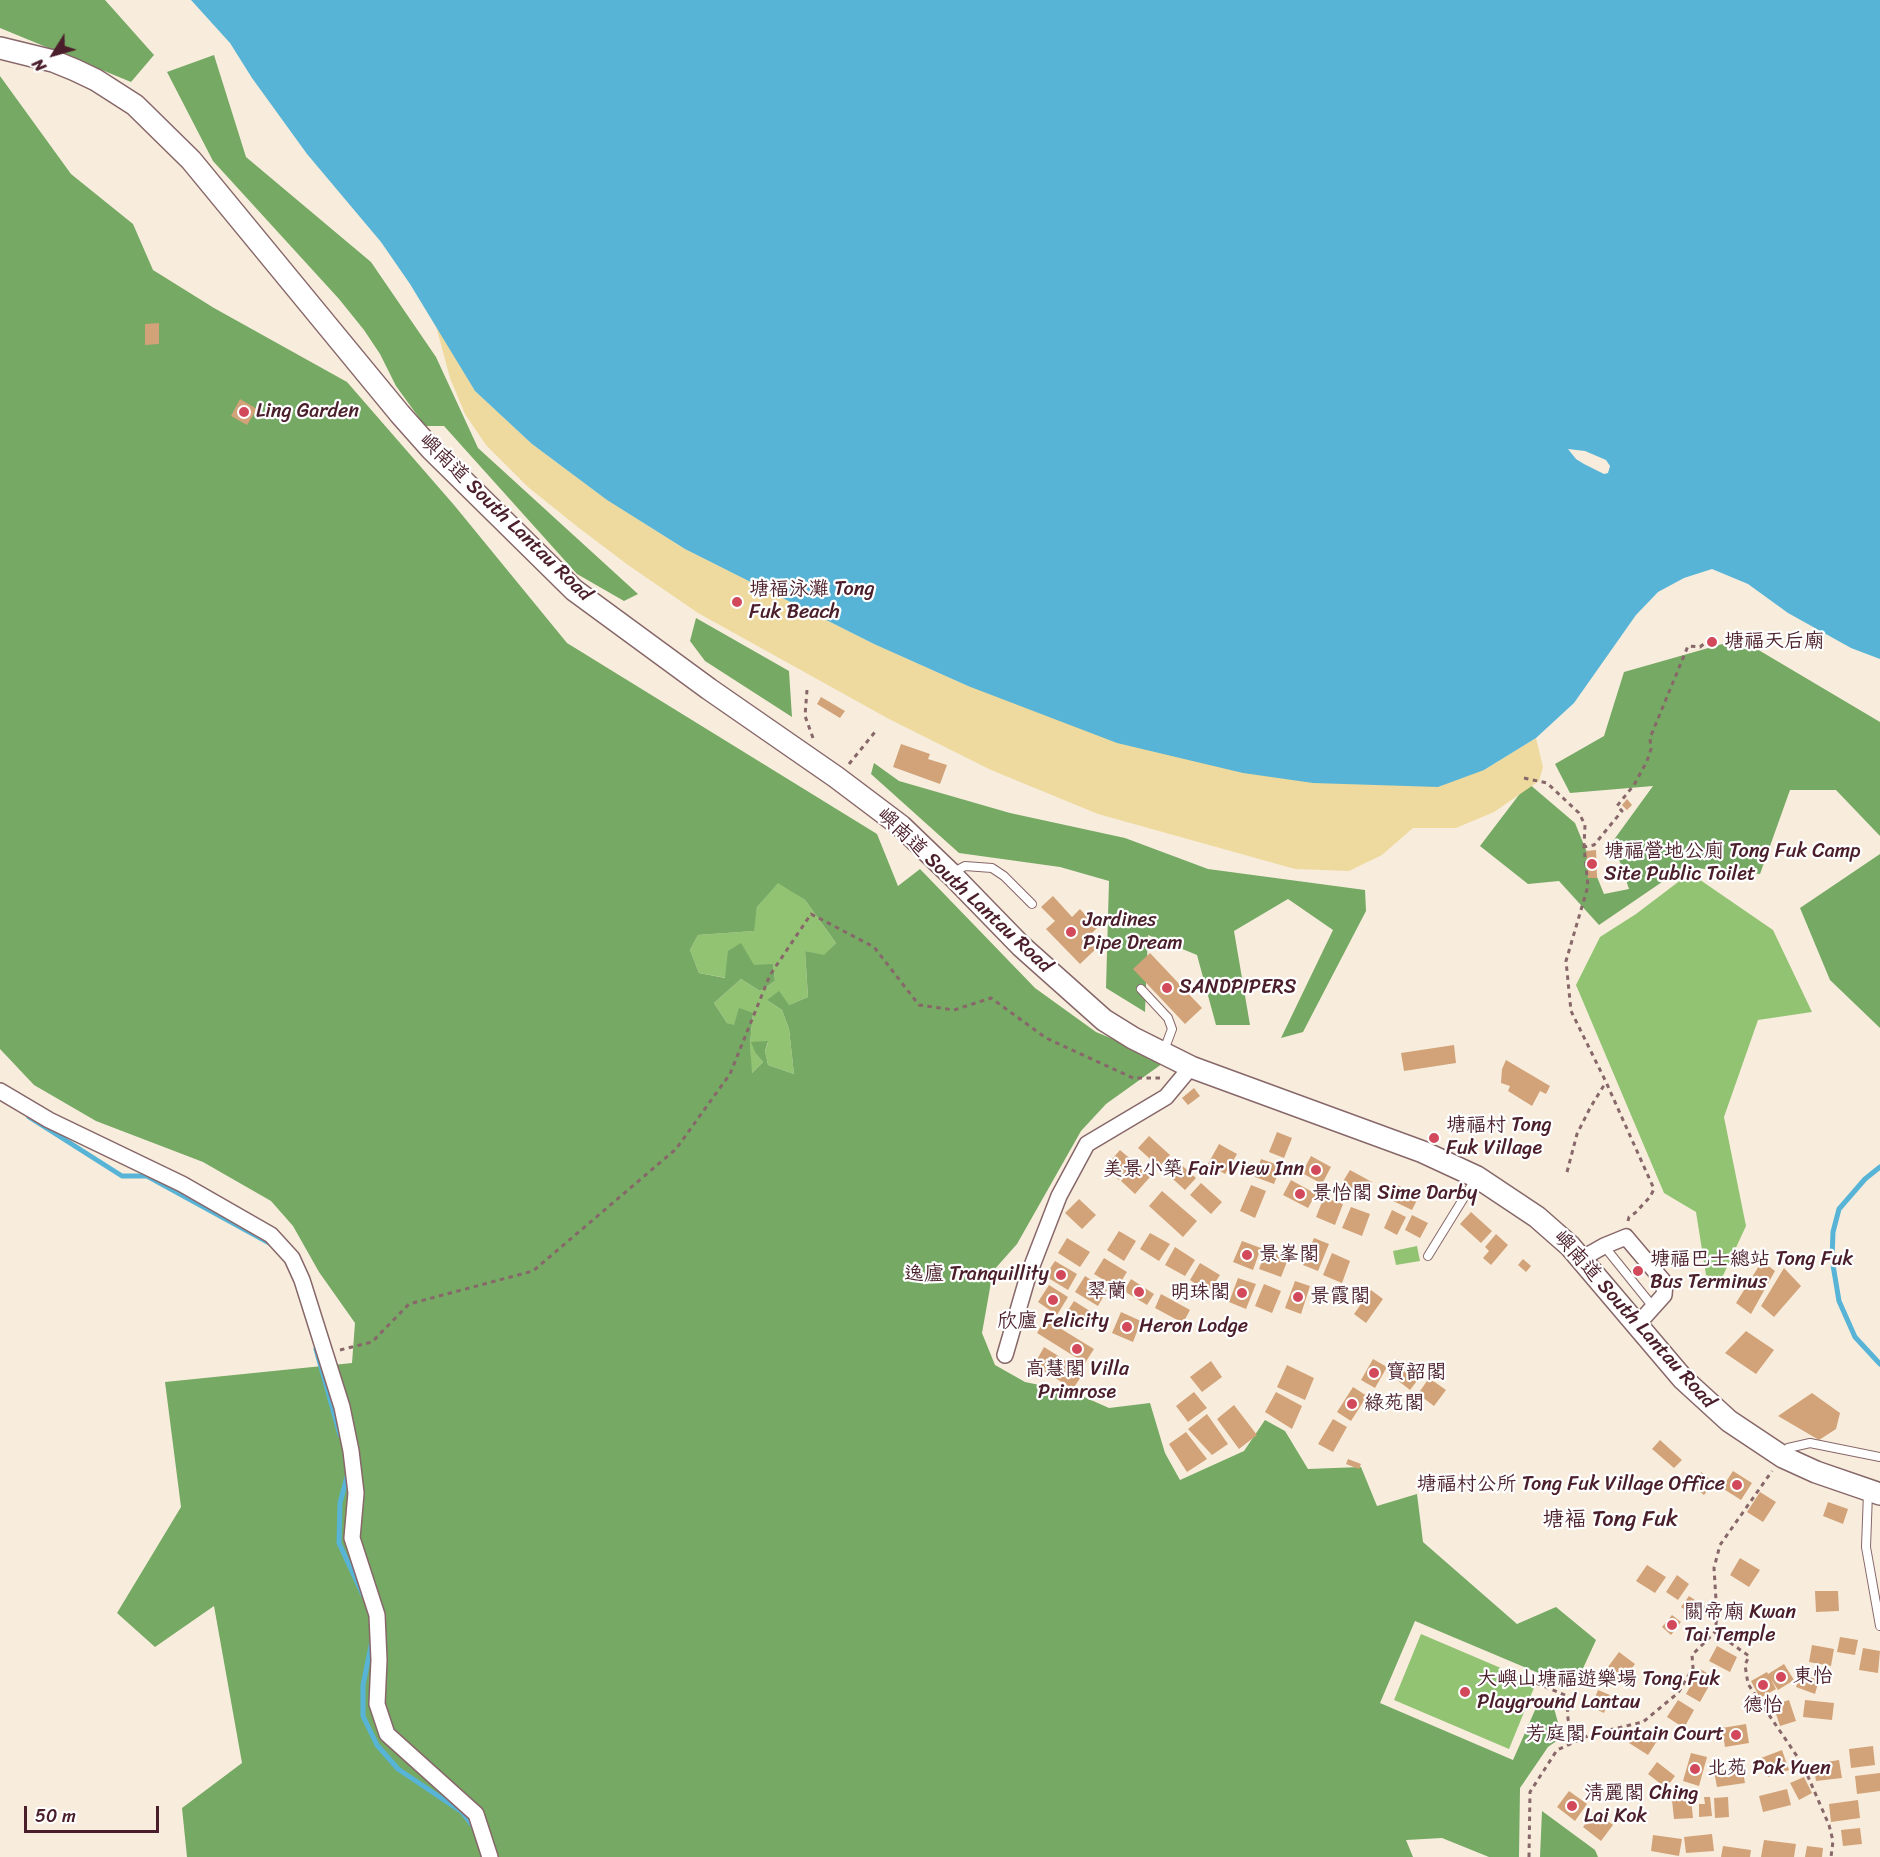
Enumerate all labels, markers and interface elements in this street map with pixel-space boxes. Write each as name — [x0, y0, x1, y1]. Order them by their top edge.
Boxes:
north arrow — [24, 24, 84, 84]
text: N — [24, 52, 54, 78]
place label: Ling Garden — [256, 400, 359, 424]
marker: Ling Garden — [237, 405, 251, 419]
street label: 嶼南道 South Lantau Road — [414, 429, 596, 607]
place label: 塘褔泳灘 Tong Fuk Beach — [749, 578, 875, 625]
marker: 塘褔泳灘 Tong Fuk Beach — [730, 595, 744, 609]
place label: 塘福天后廟 — [1724, 630, 1824, 654]
marker: 塘福天后廟 — [1705, 635, 1719, 649]
street label: 嶼南道 South Lantau Road — [871, 804, 1057, 978]
place label: 塘福營地公廁 Tong Fuk Camp Site Public Toilet — [1604, 840, 1861, 887]
marker: 塘福營地公廁 Tong Fuk Camp Site Public Toilet — [1585, 857, 1599, 871]
place label: Jardines Pipe Dream — [1083, 909, 1183, 956]
marker: Jardines Pipe Dream — [1064, 925, 1078, 939]
place label: SANDPIPERS — [1179, 976, 1296, 1000]
marker: SANDPIPERS — [1160, 981, 1174, 995]
place label: 塘福村 Tong Fuk Village — [1446, 1114, 1552, 1161]
marker: 塘福村 Tong Fuk Village — [1427, 1131, 1441, 1145]
place label: 美景小築 Fair View Inn — [1103, 1158, 1304, 1182]
marker: 美景小築 Fair View Inn — [1309, 1163, 1323, 1177]
place label: 景怡閣 Sime Darby — [1312, 1182, 1477, 1206]
marker: 景怡閣 Sime Darby — [1293, 1187, 1307, 1201]
street label: 嶼南道 South Lantau Road — [1548, 1226, 1720, 1414]
place label: 景峯閣 — [1259, 1243, 1319, 1267]
marker: 景峯閣 — [1240, 1248, 1254, 1262]
place label: 塘福巴士總站 Tong Fuk Bus Terminus — [1650, 1248, 1853, 1295]
place label: 逸廬 Tranquillity — [904, 1263, 1049, 1287]
marker: 塘福巴士總站 Tong Fuk Bus Terminus — [1631, 1264, 1645, 1278]
marker: 逸廬 Tranquillity — [1054, 1268, 1068, 1282]
place label: 翠蘭 — [1087, 1280, 1127, 1304]
place label: 明珠閣 — [1170, 1281, 1230, 1305]
marker: 翠蘭 — [1132, 1285, 1146, 1299]
place label: 景霞閣 — [1310, 1285, 1370, 1309]
marker: 明珠閣 — [1235, 1286, 1249, 1300]
marker: 景霞閣 — [1291, 1290, 1305, 1304]
marker: 欣廬 Felicity — [1046, 1293, 1060, 1307]
place label: 欣廬 Felicity — [997, 1310, 1109, 1334]
place label: Heron Lodge — [1139, 1315, 1248, 1339]
marker: Heron Lodge — [1120, 1320, 1134, 1334]
marker: 高慧閣 Villa Primrose — [1070, 1342, 1084, 1356]
place label: 高慧閣 Villa Primrose — [1025, 1358, 1129, 1405]
place label: 寶韶閣 — [1386, 1361, 1446, 1385]
marker: 寶韶閣 — [1367, 1366, 1381, 1380]
place label: 綠苑閣 — [1364, 1392, 1424, 1416]
marker: 綠苑閣 — [1345, 1397, 1359, 1411]
place label: 塘福村公所 Tong Fuk Village Office — [1417, 1473, 1725, 1497]
marker: 塘福村公所 Tong Fuk Village Office — [1730, 1478, 1744, 1492]
district label: 塘褔 Tong Fuk — [1542, 1507, 1678, 1533]
place label: 關帝廟 Kwan Tai Temple — [1684, 1601, 1796, 1648]
marker: 關帝廟 Kwan Tai Temple — [1665, 1618, 1679, 1632]
place label: 東怡 — [1793, 1665, 1833, 1689]
place label: 大嶼山塘福遊樂場 Tong Fuk Playground Lantau — [1477, 1668, 1720, 1715]
marker: 東怡 — [1774, 1670, 1788, 1684]
marker: 德怡 — [1756, 1678, 1770, 1692]
marker: 大嶼山塘福遊樂場 Tong Fuk Playground Lantau — [1458, 1685, 1472, 1699]
place label: 德怡 — [1743, 1694, 1783, 1718]
place label: 芳庭閣 Fountain Court — [1526, 1723, 1724, 1747]
marker: 芳庭閣 Fountain Court — [1729, 1728, 1743, 1742]
place label: 北苑 Pak Yuen — [1707, 1757, 1831, 1781]
marker: 北苑 Pak Yuen — [1688, 1762, 1702, 1776]
place label: 清麗閣 Ching Lai Kok — [1584, 1782, 1699, 1829]
scale bar — [27, 1794, 162, 1832]
marker: 清麗閣 Ching Lai Kok — [1565, 1799, 1579, 1813]
text: 50 m — [35, 1800, 76, 1832]

